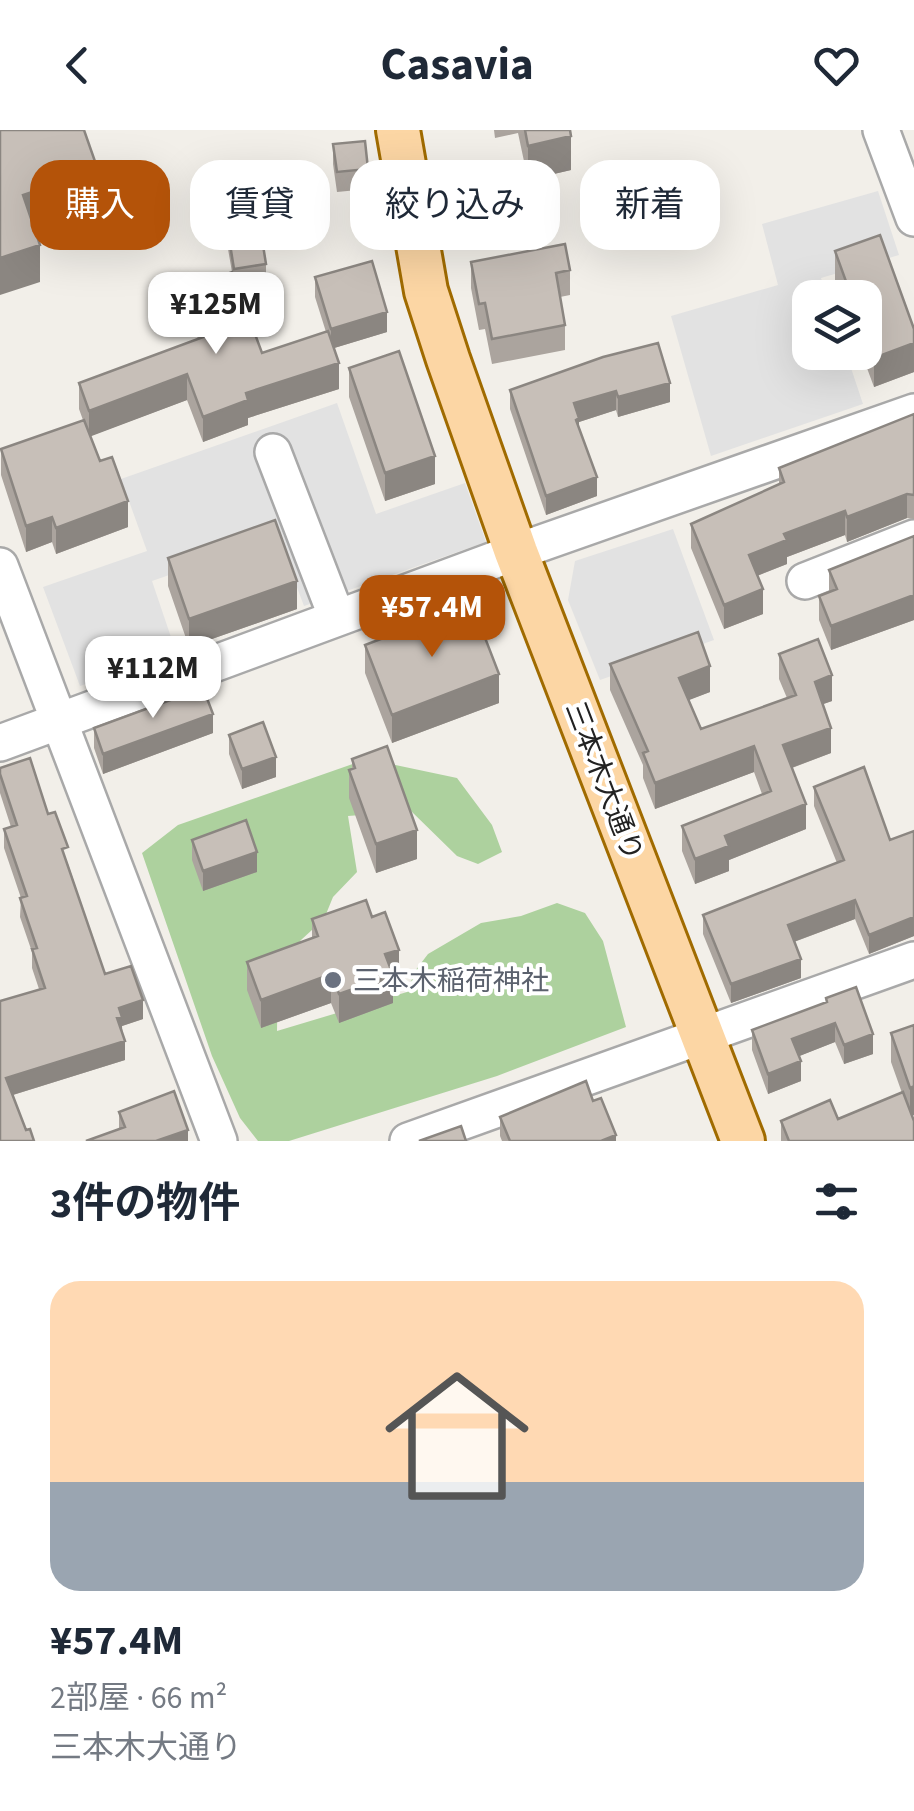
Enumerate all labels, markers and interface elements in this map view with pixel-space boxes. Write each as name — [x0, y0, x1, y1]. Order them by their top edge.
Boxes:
text: Casavia — [380, 33, 534, 97]
icon: back — [50, 38, 105, 93]
icon: heart — [809, 38, 864, 93]
chip: 購入 — [30, 160, 170, 250]
chip: 賃貸 — [190, 160, 330, 250]
chip: 絞り込み — [350, 160, 560, 250]
chip: 新着 — [580, 160, 720, 250]
pin: ¥125M — [146, 272, 286, 357]
map controls — [792, 280, 882, 370]
button: layers — [792, 280, 882, 370]
text: ¥125M — [170, 281, 262, 327]
pin: ¥57.4M — [351, 575, 513, 660]
text: ¥57.4M — [381, 584, 483, 630]
pin: ¥112M — [83, 636, 223, 721]
text: ¥112M — [107, 645, 199, 691]
street label: 三本木大通り — [555, 696, 653, 867]
place label: 三本木稲荷神社 — [353, 961, 549, 1001]
marker: 三本木稲荷神社 — [322, 969, 344, 991]
text: 3件の物件 — [50, 1174, 240, 1234]
icon: filters — [809, 1174, 864, 1229]
icon: home — [367, 1346, 547, 1526]
text: ¥57.4M — [50, 1611, 183, 1671]
text: 2部屋 · 66 m² — [50, 1675, 227, 1721]
text: 三本木大通り — [50, 1725, 242, 1771]

